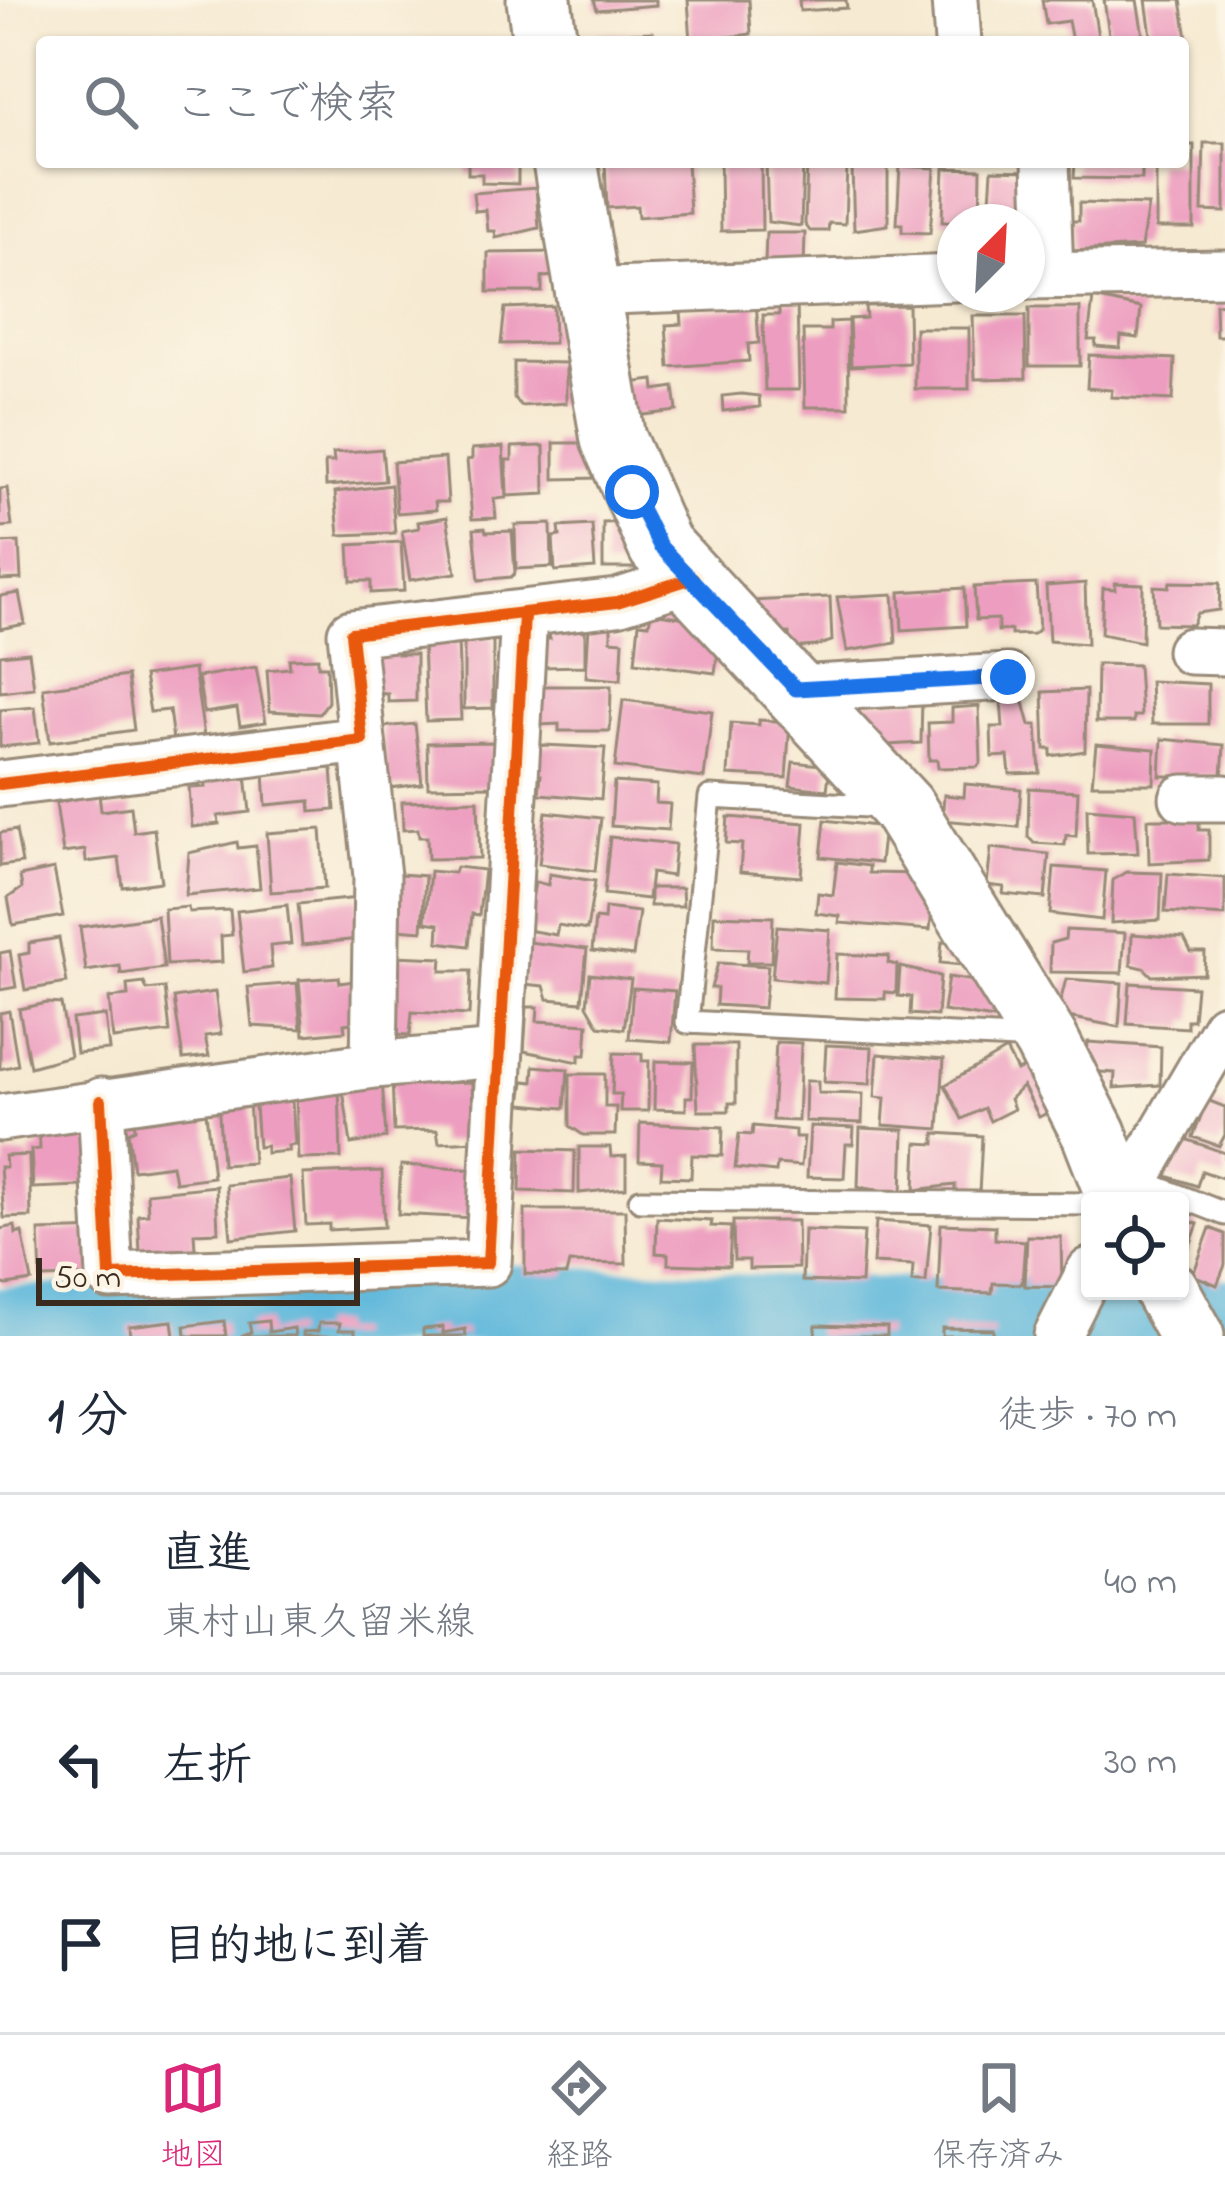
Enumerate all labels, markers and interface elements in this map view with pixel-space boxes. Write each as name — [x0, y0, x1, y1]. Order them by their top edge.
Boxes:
search box — [36, 36, 1189, 168]
icon: search — [78, 69, 144, 135]
text: ここで検索 — [174, 73, 399, 139]
north arrow — [937, 204, 1045, 312]
route start — [605, 465, 659, 519]
route end — [981, 650, 1035, 704]
map controls — [1081, 1192, 1189, 1300]
button: locate — [1081, 1192, 1189, 1300]
scale bar — [36, 1252, 360, 1305]
text: 50 m — [54, 1255, 121, 1303]
text: 1 分 — [48, 1381, 128, 1456]
text: 徒歩 · 70 m — [998, 1389, 1177, 1446]
text: 直進 — [162, 1523, 252, 1589]
icon: ahead — [48, 1551, 114, 1617]
text: 40 m — [1104, 1555, 1177, 1612]
text: 東村山東久留米線 — [162, 1596, 474, 1653]
icon: left — [48, 1731, 114, 1797]
text: 左折 — [162, 1735, 252, 1801]
text: 30 m — [1104, 1735, 1177, 1792]
icon: arrive — [48, 1911, 114, 1977]
text: 目的地に到着 — [162, 1915, 432, 1981]
tab: 地図 — [160, 2055, 226, 2181]
tab: 経路 — [546, 2055, 612, 2181]
tab: 保存済み — [933, 2055, 1065, 2181]

